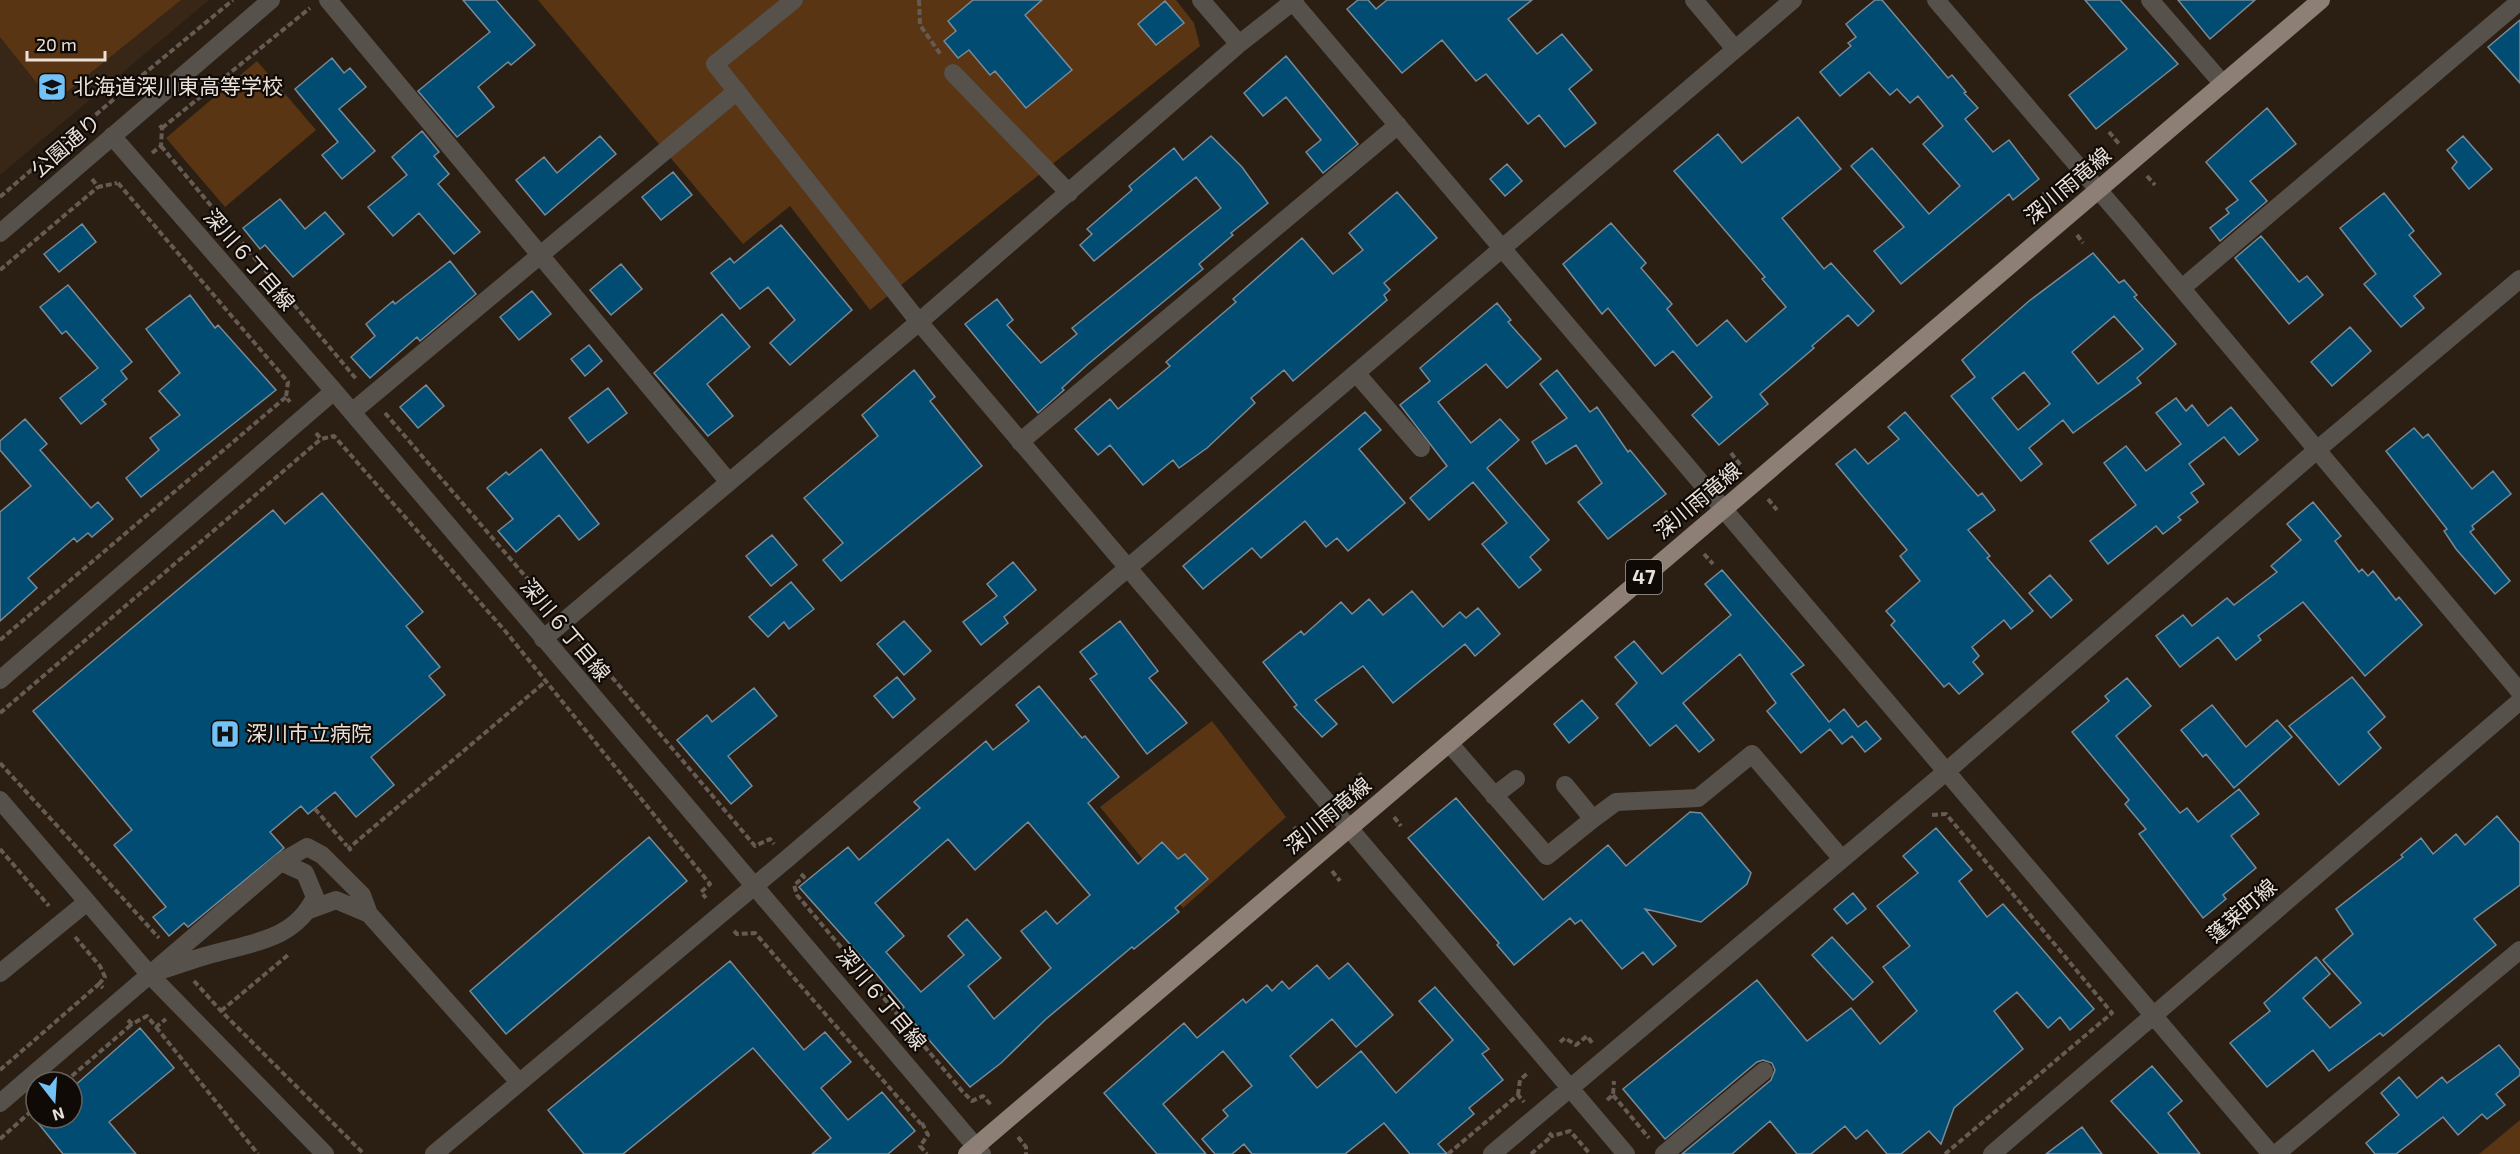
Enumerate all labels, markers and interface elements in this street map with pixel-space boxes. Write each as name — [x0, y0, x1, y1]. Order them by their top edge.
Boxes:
scale bar — [27, 24, 105, 62]
text: 20 m — [36, 33, 77, 55]
school or university icon: 北海道深川東高等学校 — [36, 71, 68, 103]
place label: 北海道深川東高等学校 — [73, 73, 283, 98]
street label: 公園通り — [25, 108, 105, 182]
street label: 深川雨竜線 — [2019, 142, 2115, 228]
street label: 深川６丁目線 — [199, 203, 301, 315]
street label: 深川雨竜線 — [1649, 457, 1745, 543]
road number: 47 — [1626, 560, 1662, 594]
street label: 深川６丁目線 — [516, 573, 616, 685]
hospital icon: 深川市立病院 — [209, 718, 241, 750]
place label: 深川市立病院 — [246, 720, 372, 745]
street label: 深川雨竜線 — [1279, 772, 1375, 858]
street label: 蓬莱町線 — [2201, 873, 2281, 947]
street label: 深川６丁目線 — [832, 942, 932, 1054]
north arrow — [24, 1070, 84, 1130]
text: N — [50, 1104, 67, 1126]

